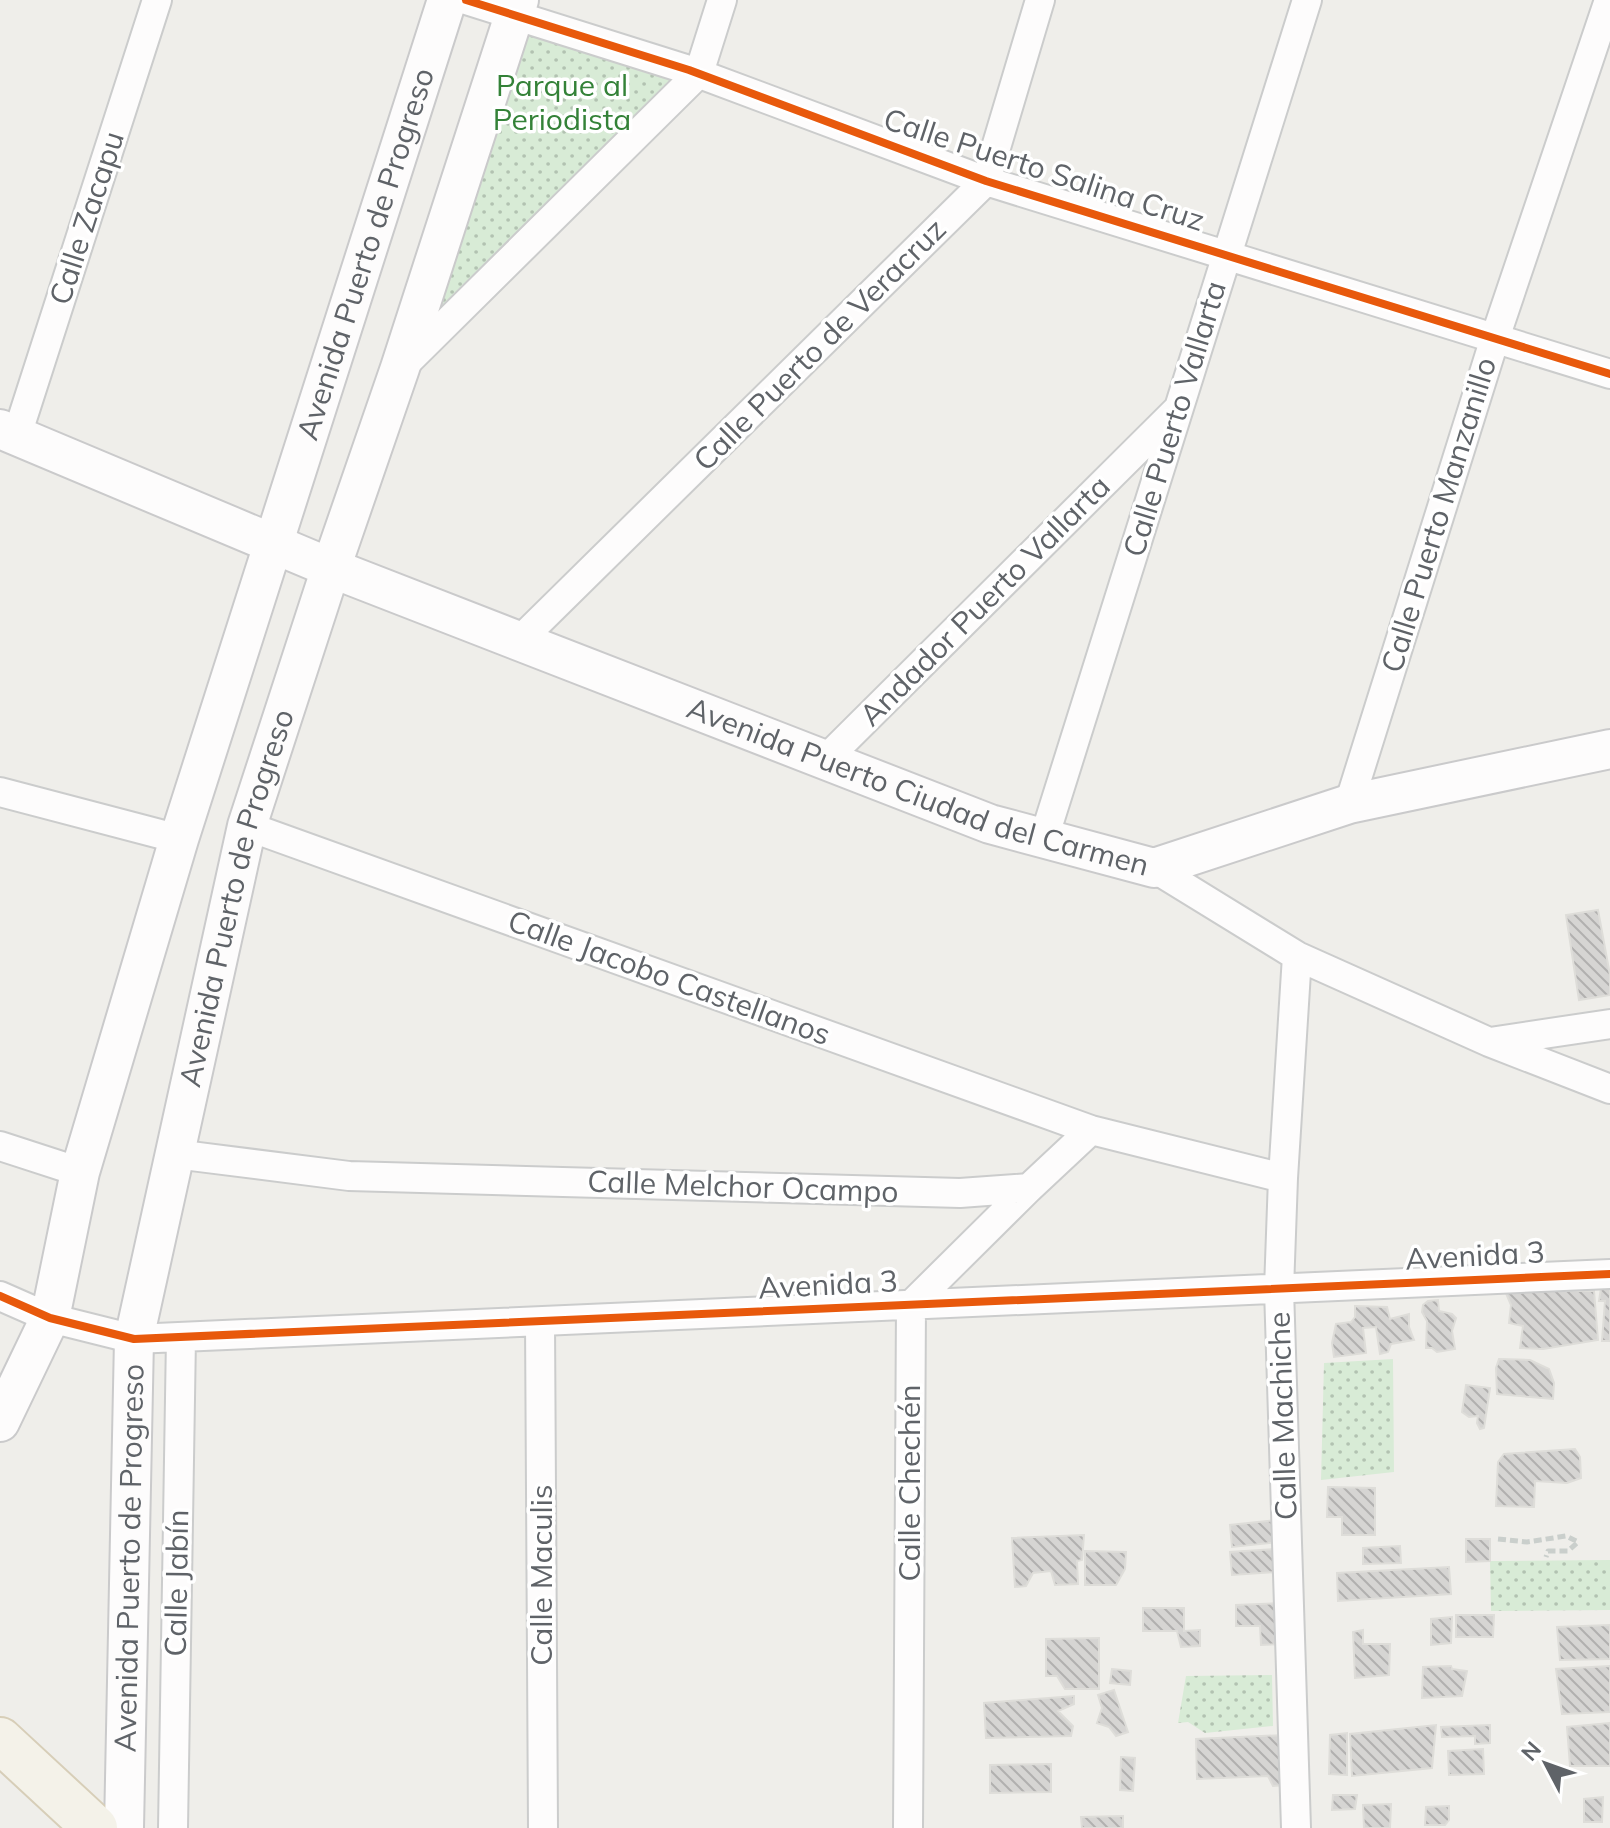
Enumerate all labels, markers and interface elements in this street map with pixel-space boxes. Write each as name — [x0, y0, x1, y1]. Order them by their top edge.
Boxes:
street label: Avenida Puerto de Progreso — [288, 63, 442, 444]
park label: Parque al Periodista — [493, 66, 631, 138]
street label: Calle Puerto Salina Cruz — [879, 99, 1210, 239]
street label: Calle Zacapu — [40, 126, 132, 309]
street label: Calle Puerto de Veracruz — [685, 210, 953, 478]
street label: Calle Puerto Vallarta — [1114, 276, 1234, 561]
street label: Calle Puerto Manzanillo — [1372, 353, 1504, 677]
street label: Andador Puerto Vallarta — [851, 467, 1118, 734]
street label: Avenida Puerto Ciudad del Carmen — [682, 688, 1153, 884]
street label: Avenida Puerto de Progreso — [170, 704, 302, 1090]
street label: Calle Jacobo Castellanos — [503, 901, 836, 1053]
street label: Calle Melchor Ocampo — [587, 1162, 899, 1210]
street label: Avenida 3 — [1404, 1232, 1546, 1278]
street label: Avenida 3 — [757, 1261, 899, 1307]
street label: Calle Machiche — [1259, 1311, 1305, 1521]
street label: Avenida Puerto de Progreso — [106, 1364, 151, 1753]
street label: Calle Chechén — [890, 1384, 928, 1582]
street label: Calle Maculis — [522, 1484, 560, 1666]
street label: Calle Jabín — [156, 1509, 196, 1657]
north arrow — [1506, 1724, 1586, 1804]
text: N — [1515, 1735, 1547, 1766]

